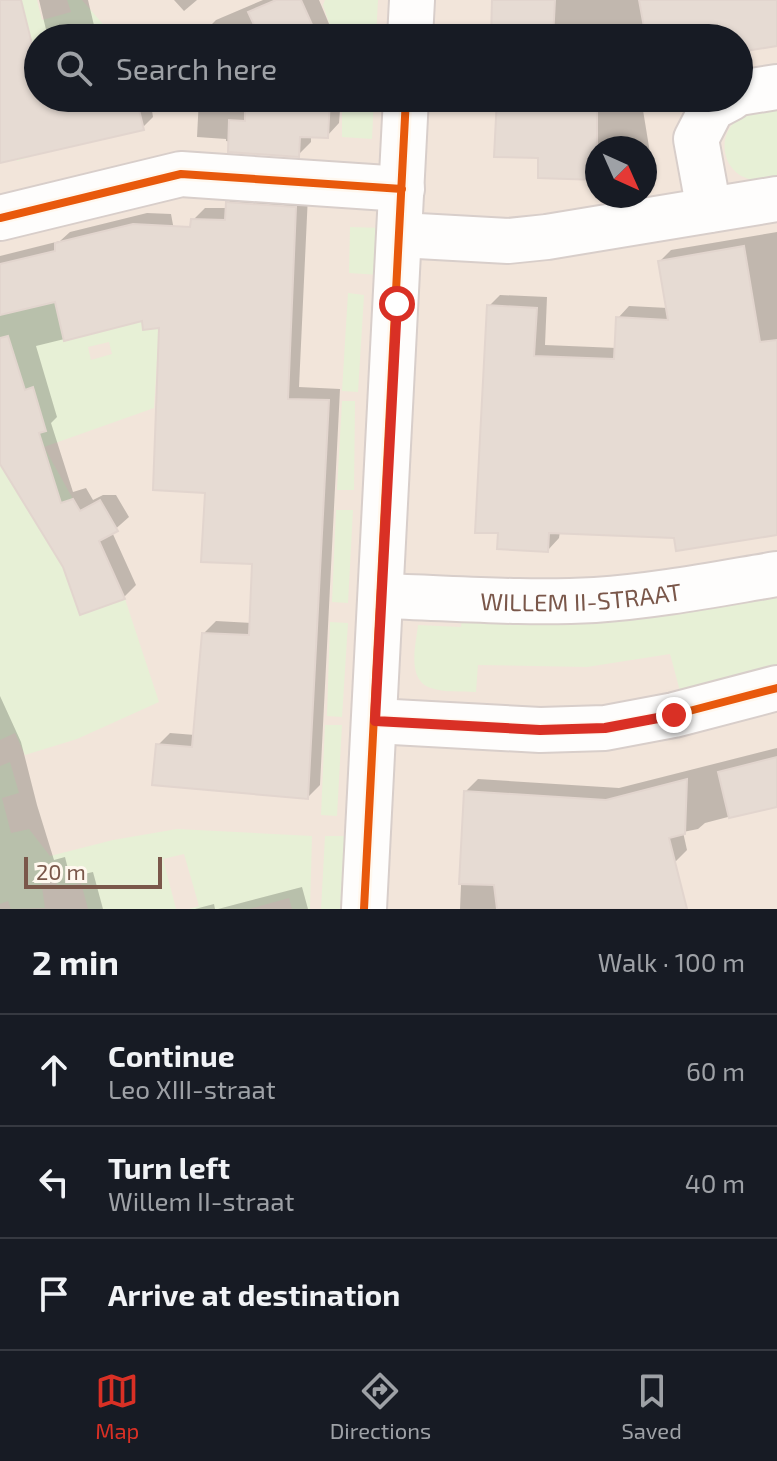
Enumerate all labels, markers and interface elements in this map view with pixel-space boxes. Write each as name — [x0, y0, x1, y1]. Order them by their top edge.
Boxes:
search box — [24, 24, 753, 112]
icon: search — [52, 46, 96, 90]
text: Search here — [116, 50, 277, 86]
north arrow — [585, 136, 657, 208]
route start — [379, 286, 415, 322]
street label: WILLEM II-STRAAT — [480, 576, 683, 616]
route end — [656, 697, 692, 733]
scale bar — [24, 853, 162, 889]
text: 20 m — [36, 858, 86, 884]
text: 2 min — [32, 941, 119, 982]
text: Walk · 100 m — [598, 946, 745, 977]
text: Continue — [108, 1037, 235, 1073]
icon: ahead — [32, 1048, 76, 1092]
text: 60 m — [686, 1055, 745, 1086]
text: Leo XIII-straat — [108, 1073, 276, 1104]
text: Turn left — [108, 1149, 230, 1185]
icon: left — [32, 1160, 76, 1204]
text: 40 m — [685, 1167, 745, 1198]
text: Willem II-straat — [108, 1185, 294, 1216]
icon: arrive — [32, 1272, 76, 1316]
text: Arrive at destination — [108, 1276, 400, 1312]
tab: Map — [95, 1369, 139, 1443]
tab: Directions — [330, 1369, 431, 1443]
tab: Saved — [621, 1369, 682, 1443]

